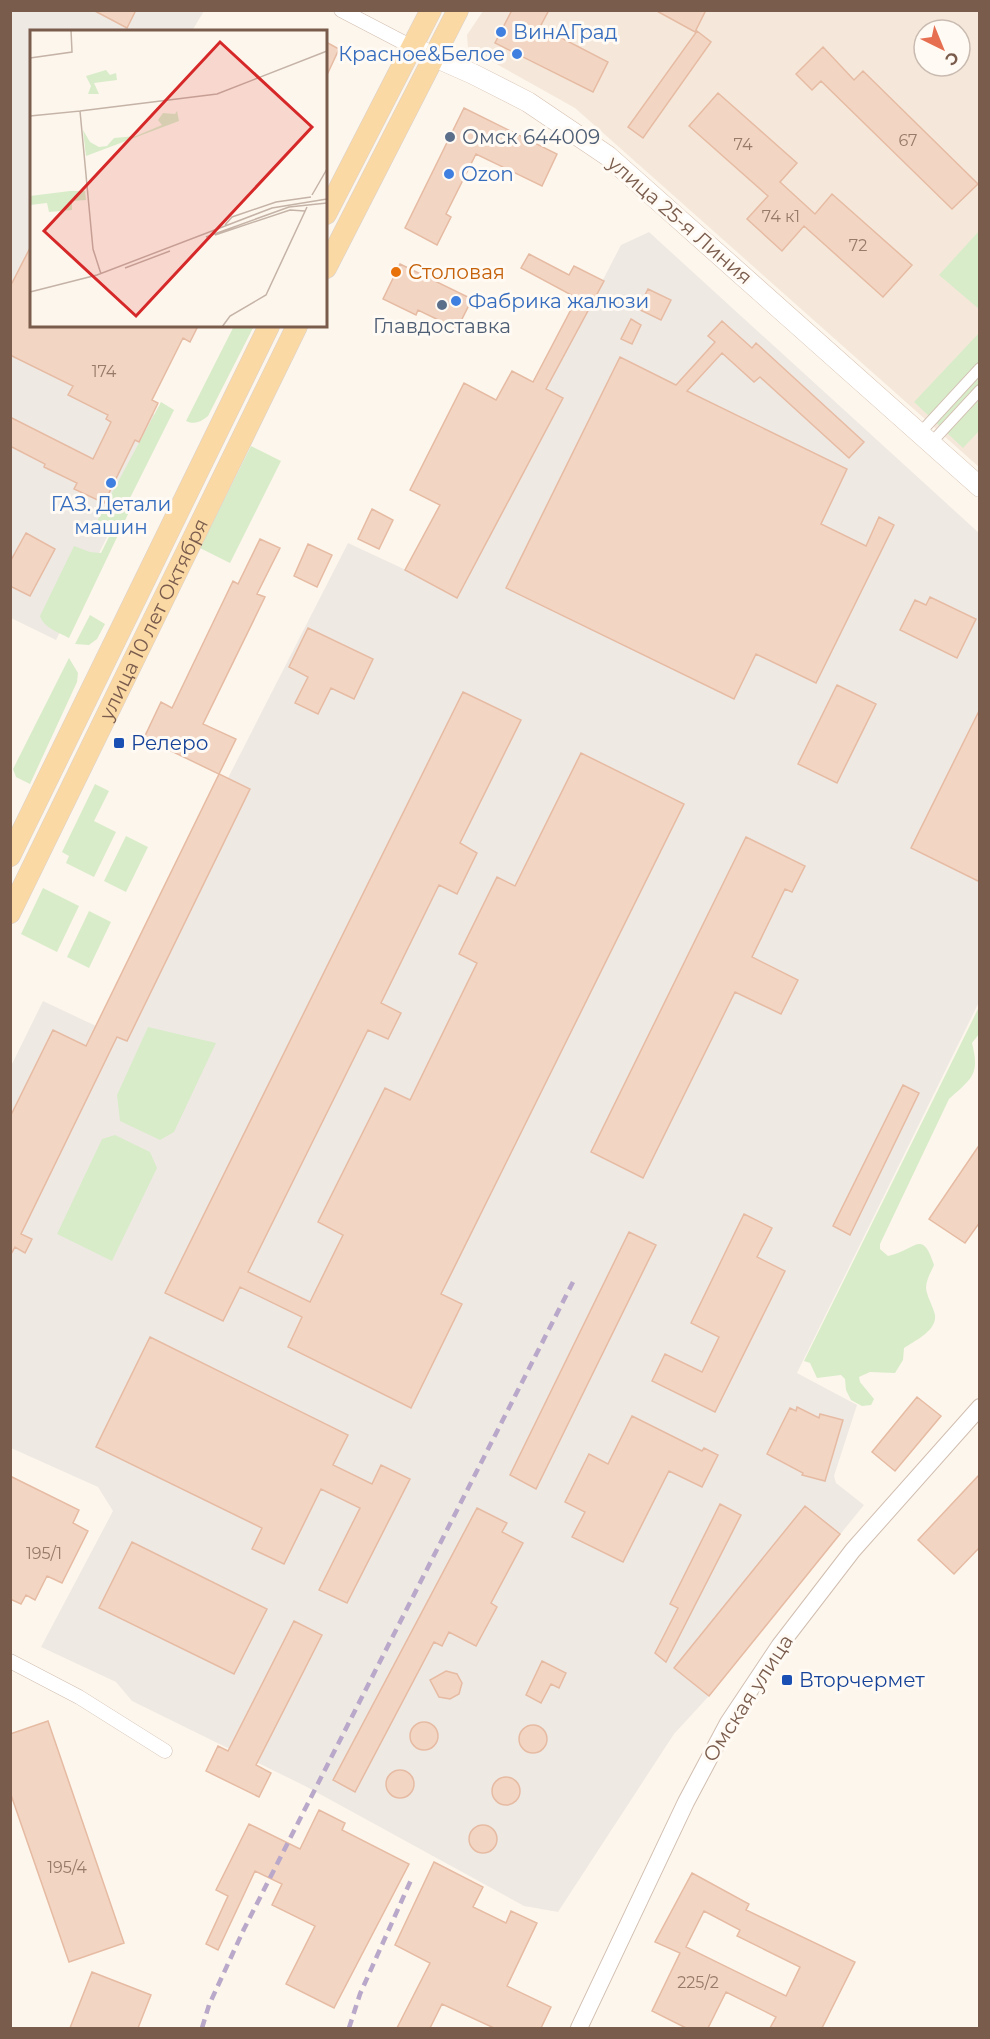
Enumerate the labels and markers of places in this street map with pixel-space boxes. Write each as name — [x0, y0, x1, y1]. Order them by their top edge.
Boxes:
place label: ВинАГрад — [513, 20, 618, 44]
marker: ВинАГрад — [494, 25, 508, 39]
place label: Красное&Белое — [338, 42, 505, 66]
marker: Красное&Белое — [510, 47, 524, 61]
place label: Омск 644009 — [462, 125, 600, 149]
marker: Омск 644009 — [443, 130, 457, 144]
place label: Ozon — [461, 162, 514, 186]
marker: Ozon — [442, 167, 456, 181]
place label: Столовая — [408, 260, 505, 284]
marker: Столовая — [389, 265, 403, 279]
place label: Фабрика жалюзи — [468, 289, 649, 313]
marker: Фабрика жалюзи — [449, 294, 463, 308]
marker: Главдоставка — [435, 298, 449, 312]
place label: Главдоставка — [373, 314, 511, 338]
marker: ГАЗ. Детали машин — [104, 476, 118, 490]
place label: ГАЗ. Детали машин — [51, 492, 171, 539]
place label: Релеро — [131, 731, 209, 755]
marker: Релеро — [112, 736, 126, 750]
place label: Вторчермет — [799, 1668, 925, 1692]
marker: Вторчермет — [780, 1673, 794, 1687]

